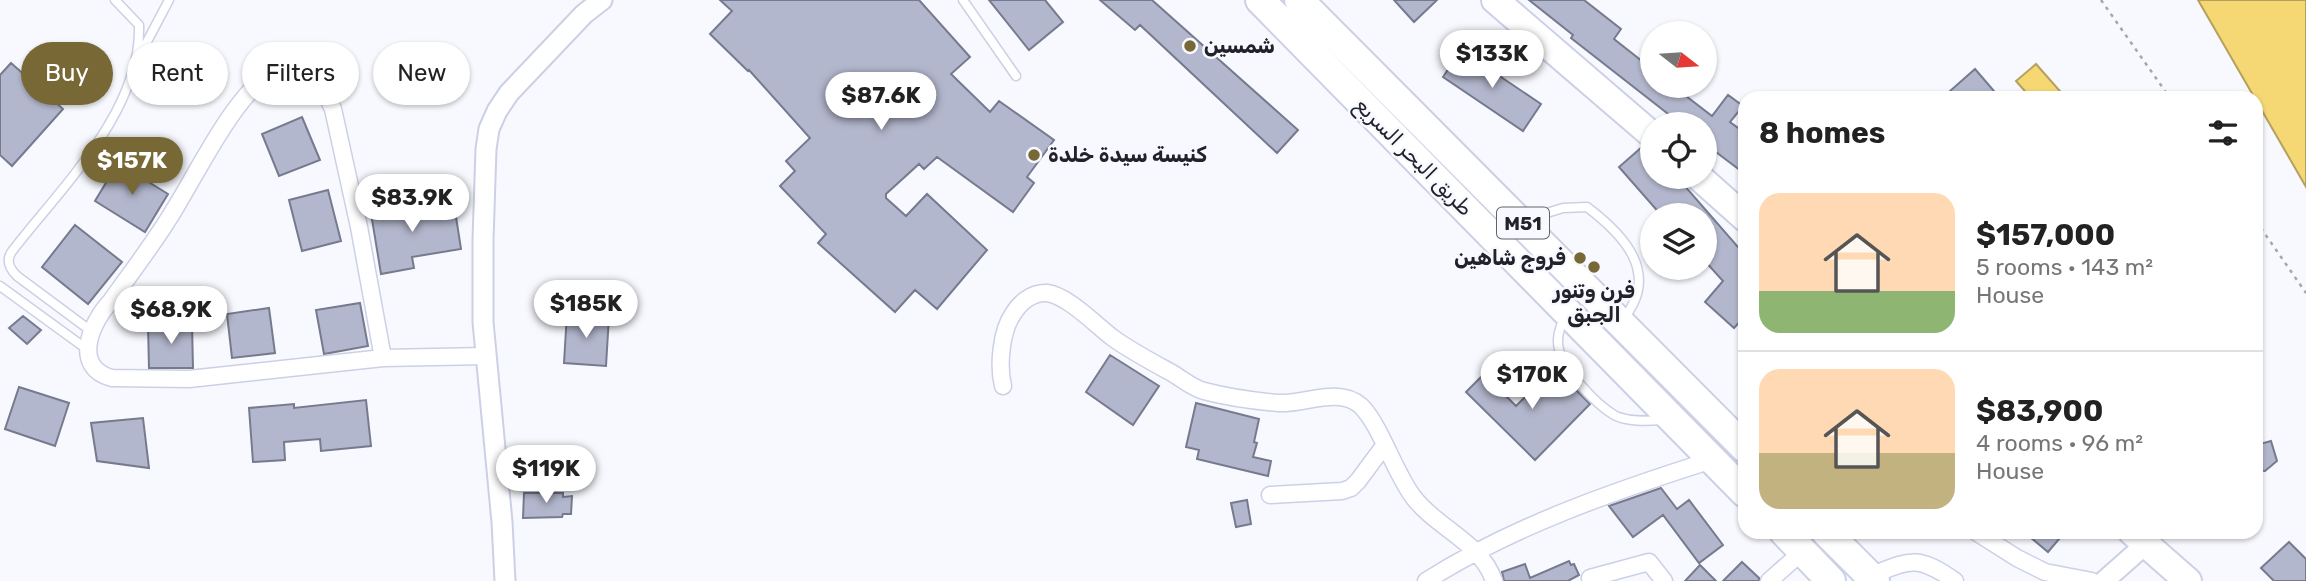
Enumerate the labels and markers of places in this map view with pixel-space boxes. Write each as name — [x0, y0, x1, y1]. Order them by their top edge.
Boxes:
pin: $133K — [1443, 31, 1541, 90]
place label: شمسين — [1204, 33, 1275, 58]
marker: شمسين — [1182, 38, 1198, 54]
pin: $87.6K — [824, 72, 938, 132]
pin: $157K — [83, 138, 181, 197]
place label: كنيسة سيدة خلدة — [1048, 142, 1207, 167]
marker: كنيسة سيدة خلدة — [1026, 147, 1042, 163]
pin: $83.9K — [355, 174, 469, 234]
place label: فروج شاهين — [1454, 245, 1566, 273]
marker: فروج شاهين — [1572, 250, 1588, 266]
marker: فرن وتنور الجبق — [1586, 259, 1602, 275]
place label: فرن وتنور الجبق — [1551, 278, 1635, 328]
pin: $185K — [537, 280, 635, 340]
pin: $68.9K — [114, 286, 228, 346]
pin: $170K — [1483, 352, 1581, 411]
pin: $119K — [497, 446, 595, 505]

